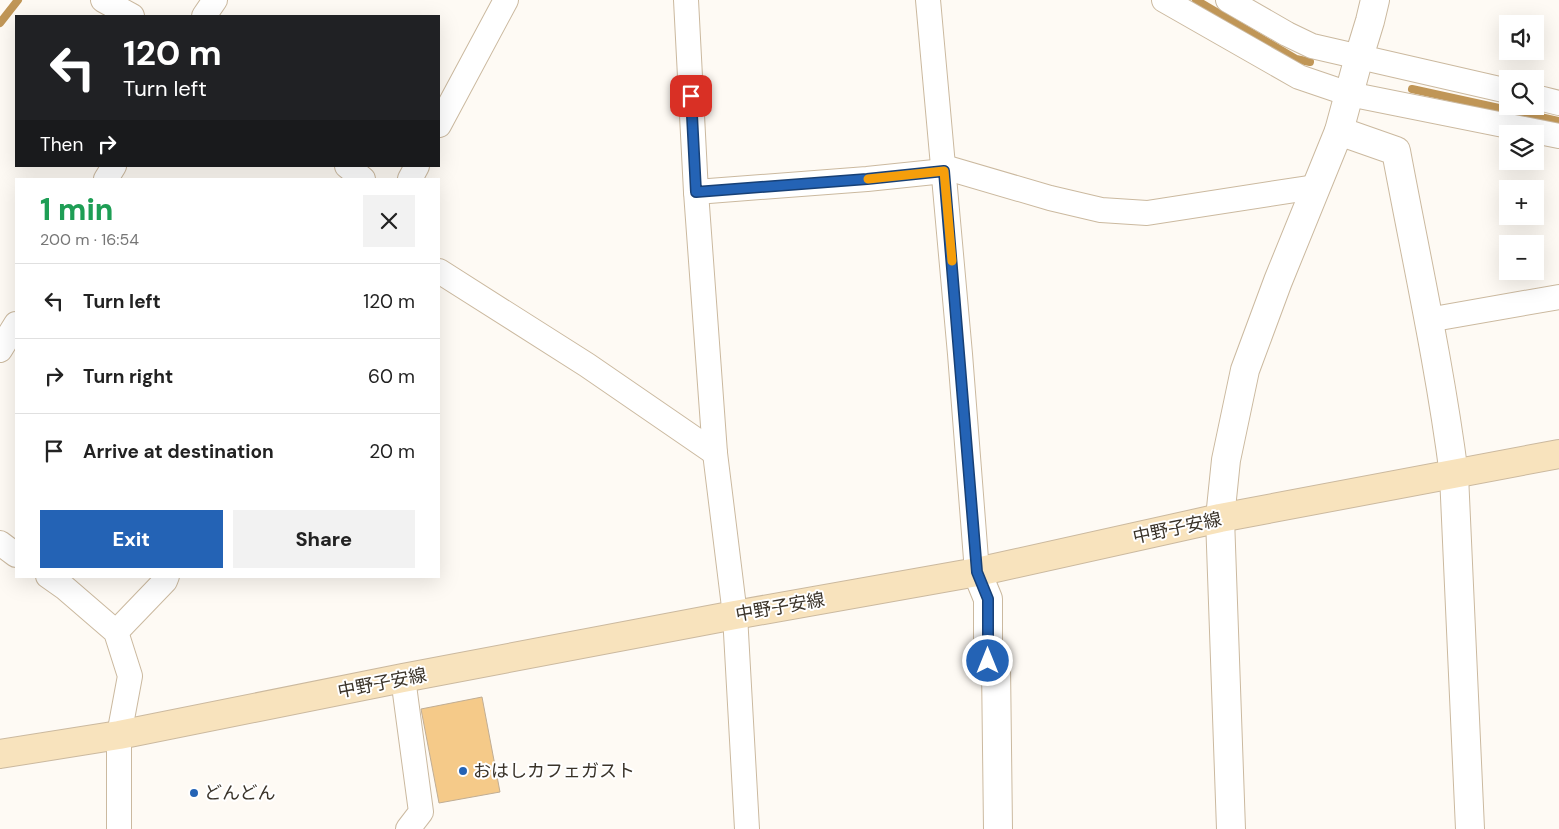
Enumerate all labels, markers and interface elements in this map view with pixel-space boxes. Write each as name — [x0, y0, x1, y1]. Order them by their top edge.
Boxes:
map controls — [1499, 15, 1544, 280]
button: sound — [1499, 15, 1544, 60]
text: 120 m — [123, 30, 222, 76]
icon: left — [40, 35, 105, 100]
button: search — [1499, 70, 1544, 115]
text: Turn left — [123, 74, 207, 103]
pin — [670, 75, 712, 117]
icon: arrive — [677, 82, 705, 110]
button: layers — [1499, 125, 1544, 170]
icon: right — [93, 130, 121, 158]
text: Then — [40, 132, 83, 157]
button: + — [1499, 180, 1544, 225]
text: 1 min — [40, 190, 113, 229]
button: close — [363, 195, 415, 247]
text: 200 m · 16:54 — [40, 229, 139, 250]
button: − — [1499, 235, 1544, 280]
icon: left — [40, 287, 68, 315]
text: Turn left — [83, 289, 161, 314]
text: 120 m — [363, 289, 415, 314]
icon: right — [40, 362, 68, 390]
text: Turn right — [83, 364, 173, 389]
text: 60 m — [368, 364, 415, 389]
icon: arrive — [40, 437, 68, 465]
text: Arrive at destination — [83, 439, 274, 464]
text: 20 m — [369, 439, 415, 464]
street label: 中野子安線 — [1130, 507, 1224, 549]
button: Exit — [40, 510, 223, 568]
button: Share — [233, 510, 415, 568]
street label: 中野子安線 — [734, 587, 826, 627]
position arrow — [961, 634, 1013, 686]
street label: 中野子安線 — [336, 663, 428, 703]
place label: おはしカフェガスト — [473, 759, 635, 783]
marker: おはしカフェガスト — [457, 765, 469, 777]
place label: どんどん — [204, 781, 275, 805]
marker: どんどん — [188, 787, 200, 799]

